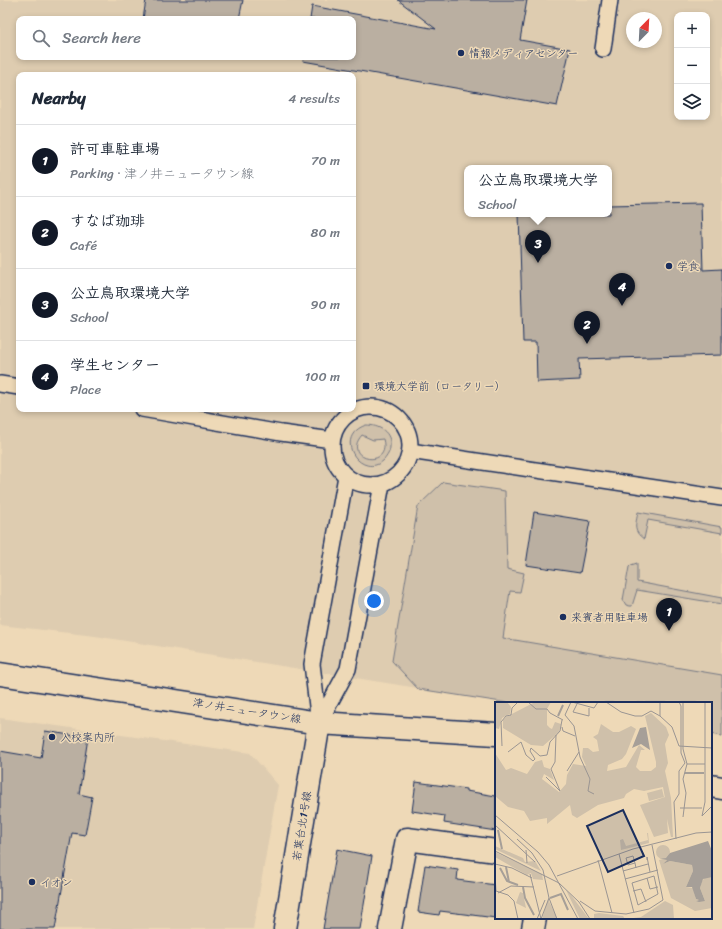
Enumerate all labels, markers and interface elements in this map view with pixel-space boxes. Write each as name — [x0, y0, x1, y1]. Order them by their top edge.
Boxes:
north arrow — [626, 12, 662, 48]
map controls — [674, 12, 710, 120]
button: + — [674, 12, 710, 48]
search box — [16, 16, 356, 60]
text: Search here — [62, 25, 141, 51]
icon: search — [30, 27, 52, 49]
place label: 情報メディアセンター — [469, 44, 578, 63]
marker: 情報メディアセンター — [456, 48, 466, 58]
button: − — [674, 48, 710, 84]
text: Nearby — [32, 83, 86, 113]
button: layers — [674, 84, 710, 120]
text: 4 results — [288, 87, 340, 110]
text: 許可車駐車場 — [70, 136, 160, 162]
text: 1 — [42, 149, 48, 172]
text: 70 m — [311, 149, 340, 172]
text: Parking · 津ノ井ニュータウン線 — [70, 162, 254, 185]
popup — [464, 165, 612, 217]
text: 公立鳥取環境大学 — [478, 167, 598, 193]
text: School — [478, 193, 516, 216]
text: すなば珈琲 — [70, 208, 145, 234]
text: 2 — [41, 221, 49, 244]
text: 80 m — [311, 221, 340, 244]
pin: 3 — [525, 230, 551, 263]
text: Café — [70, 234, 97, 257]
place label: 学食 — [677, 257, 699, 276]
marker: 学食 — [664, 261, 674, 271]
pin: 4 — [609, 273, 635, 306]
text: 公立鳥取環境大学 — [70, 280, 190, 306]
text: 3 — [41, 293, 49, 316]
text: 90 m — [310, 293, 340, 316]
text: School — [70, 306, 108, 329]
pin: 2 — [574, 311, 600, 344]
text: 学生センター — [70, 352, 160, 378]
text: 4 — [41, 365, 49, 388]
text: 100 m — [305, 365, 340, 388]
place label: 環境大学前（ロータリー） — [374, 377, 506, 396]
text: Place — [70, 378, 101, 401]
marker: 環境大学前（ロータリー） — [361, 381, 371, 391]
your location — [364, 591, 384, 611]
pin: 1 — [656, 598, 682, 631]
place label: 来賓者用駐車場 — [571, 608, 648, 627]
marker: 来賓者用駐車場 — [558, 612, 568, 622]
street label: 津ノ井ニュータウン線 — [191, 693, 303, 729]
inset map — [495, 702, 712, 919]
place label: 入校案内所 — [60, 728, 115, 747]
marker: 入校案内所 — [47, 732, 57, 742]
street label: 若葉台北1号線 — [287, 790, 317, 862]
place label: イオン — [40, 873, 73, 892]
marker: イオン — [27, 877, 37, 887]

